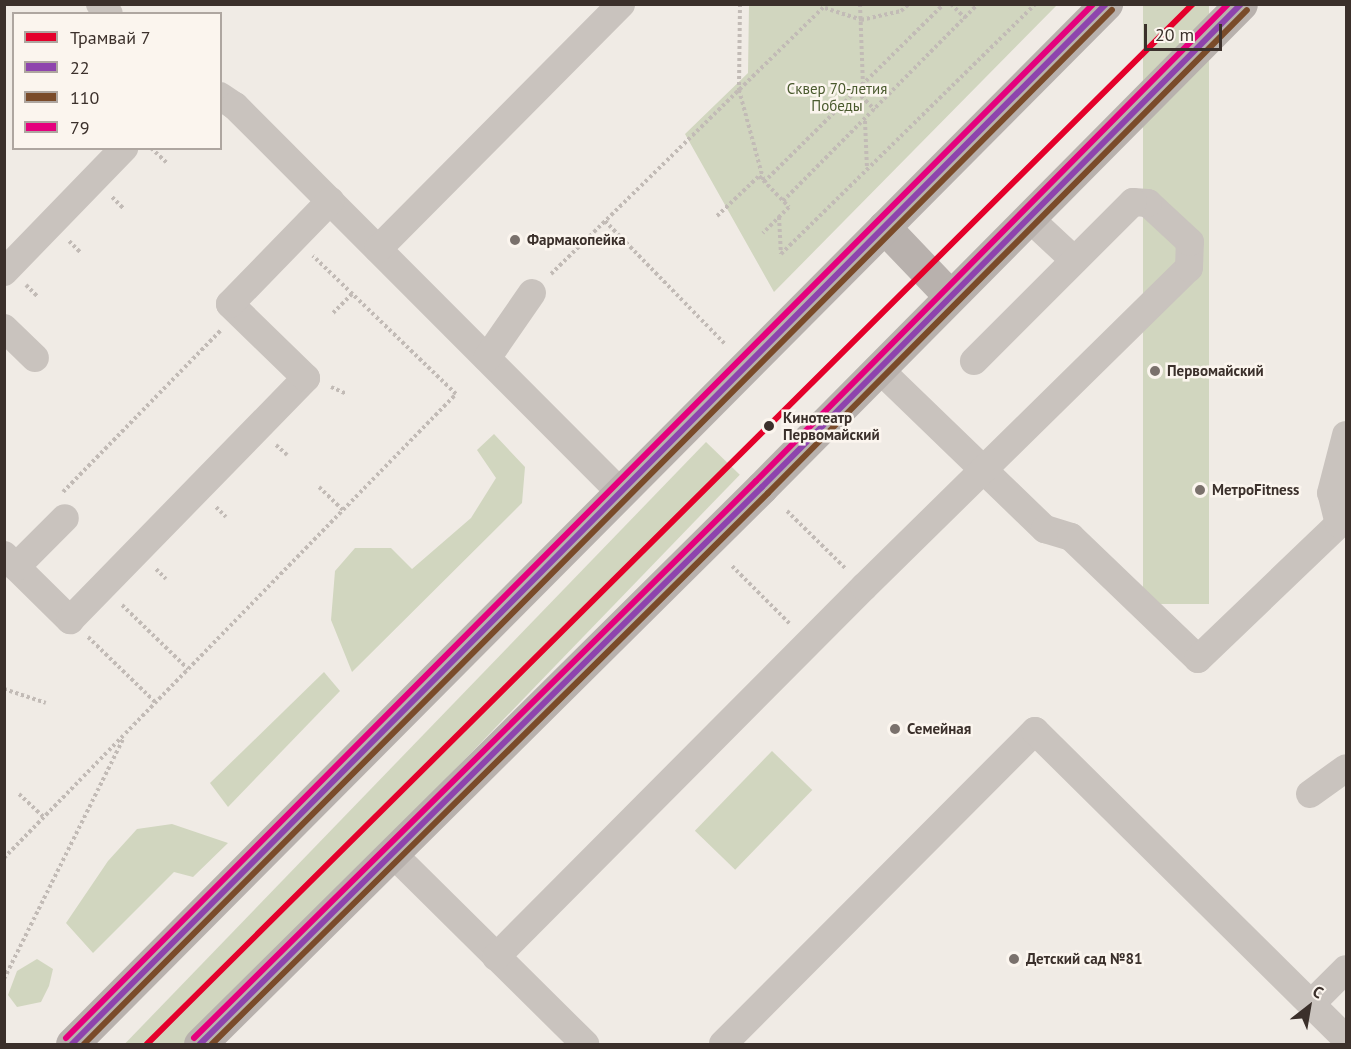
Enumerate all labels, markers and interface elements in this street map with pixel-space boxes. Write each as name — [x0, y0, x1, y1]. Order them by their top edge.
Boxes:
legend — [12, 12, 222, 150]
scale bar — [1147, 12, 1225, 50]
text: 20 m — [1155, 23, 1194, 46]
text: Трамвай 7 — [70, 26, 151, 49]
text: 22 — [70, 56, 90, 79]
park label: Сквер 70-летия Победы — [787, 79, 887, 114]
text: 110 — [70, 86, 99, 109]
text: 79 — [70, 116, 90, 139]
place label: Фармакопейка — [527, 231, 626, 249]
marker: Фармакопейка — [508, 233, 522, 247]
place label: Первомайский — [1167, 362, 1264, 380]
marker: Первомайский — [1148, 364, 1162, 378]
place label: Кинотеатр Первомайский — [783, 408, 880, 443]
marker: Кинотеатр Первомайский — [760, 417, 778, 435]
place label: МетроFitness — [1212, 481, 1299, 499]
marker: МетроFitness — [1193, 483, 1207, 497]
place label: Семейная — [907, 720, 971, 738]
marker: Семейная — [888, 722, 902, 736]
place label: Детский сад №81 — [1026, 950, 1143, 968]
marker: Детский сад №81 — [1007, 952, 1021, 966]
north arrow — [1279, 977, 1339, 1037]
text: С — [1309, 981, 1327, 1002]

